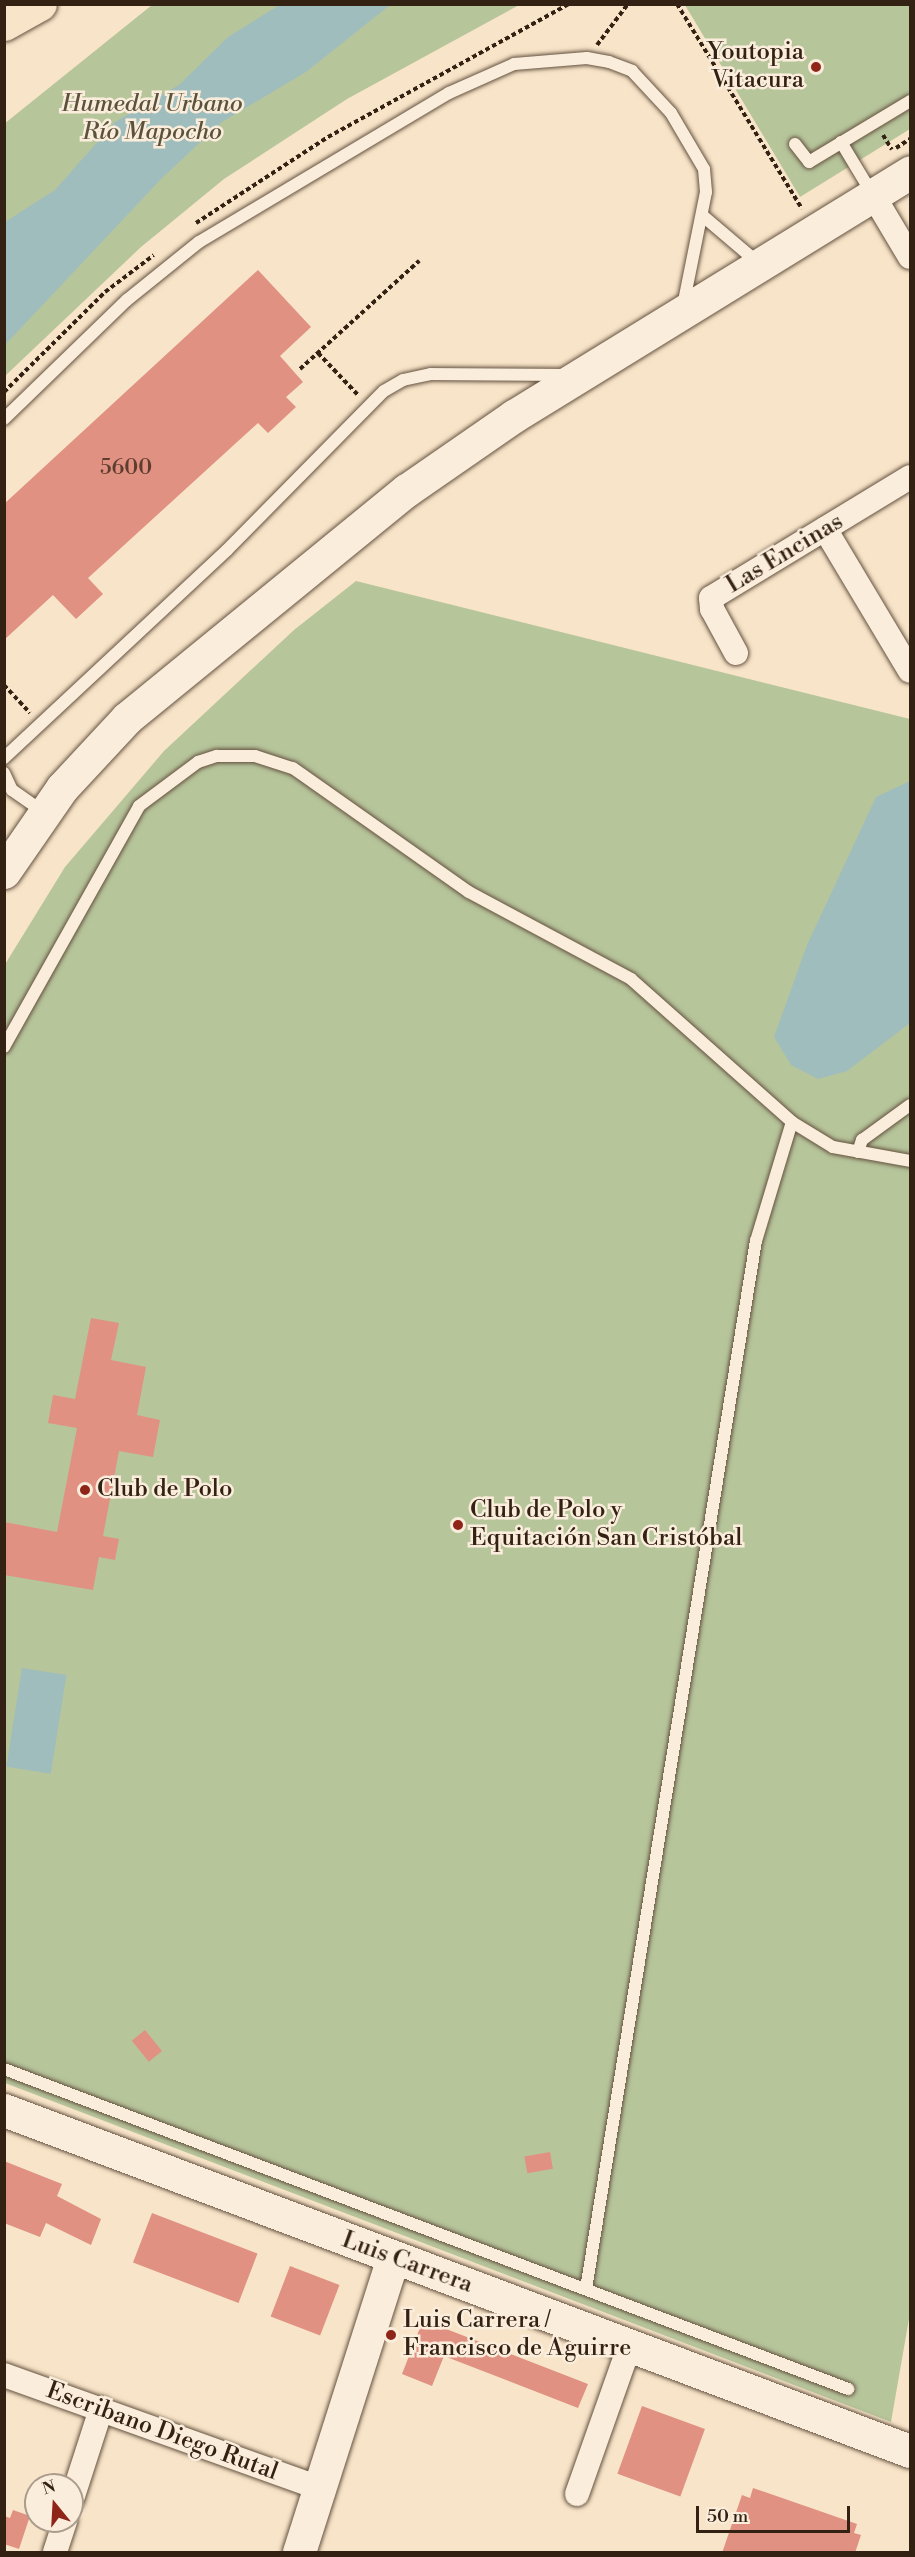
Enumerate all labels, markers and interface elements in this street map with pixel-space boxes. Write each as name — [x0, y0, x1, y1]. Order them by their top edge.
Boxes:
place label: Youtopia Vitacura — [707, 39, 804, 95]
marker: Youtopia Vitacura — [809, 60, 823, 74]
park label: Humedal Urbano Río Mapocho — [61, 91, 243, 147]
house number: 5600 — [100, 455, 152, 481]
street label: Las Encinas — [721, 508, 849, 600]
place label: Club de Polo — [97, 1476, 232, 1504]
marker: Club de Polo — [78, 1483, 92, 1497]
place label: Club de Polo y Equitación San Cristóbal — [470, 1497, 742, 1553]
marker: Club de Polo y Equitación San Cristóbal — [451, 1518, 465, 1532]
street label: Luis Carrera — [338, 2226, 476, 2300]
place label: Luis Carrera / Francisco de Aguirre — [403, 2307, 631, 2363]
marker: Luis Carrera / Francisco de Aguirre — [384, 2328, 398, 2342]
street label: Escribano Diego Rutal — [42, 2377, 282, 2487]
north arrow — [24, 2473, 84, 2533]
text: N — [40, 2476, 58, 2499]
scale bar — [699, 2494, 854, 2532]
text: 50 m — [707, 2505, 748, 2528]

